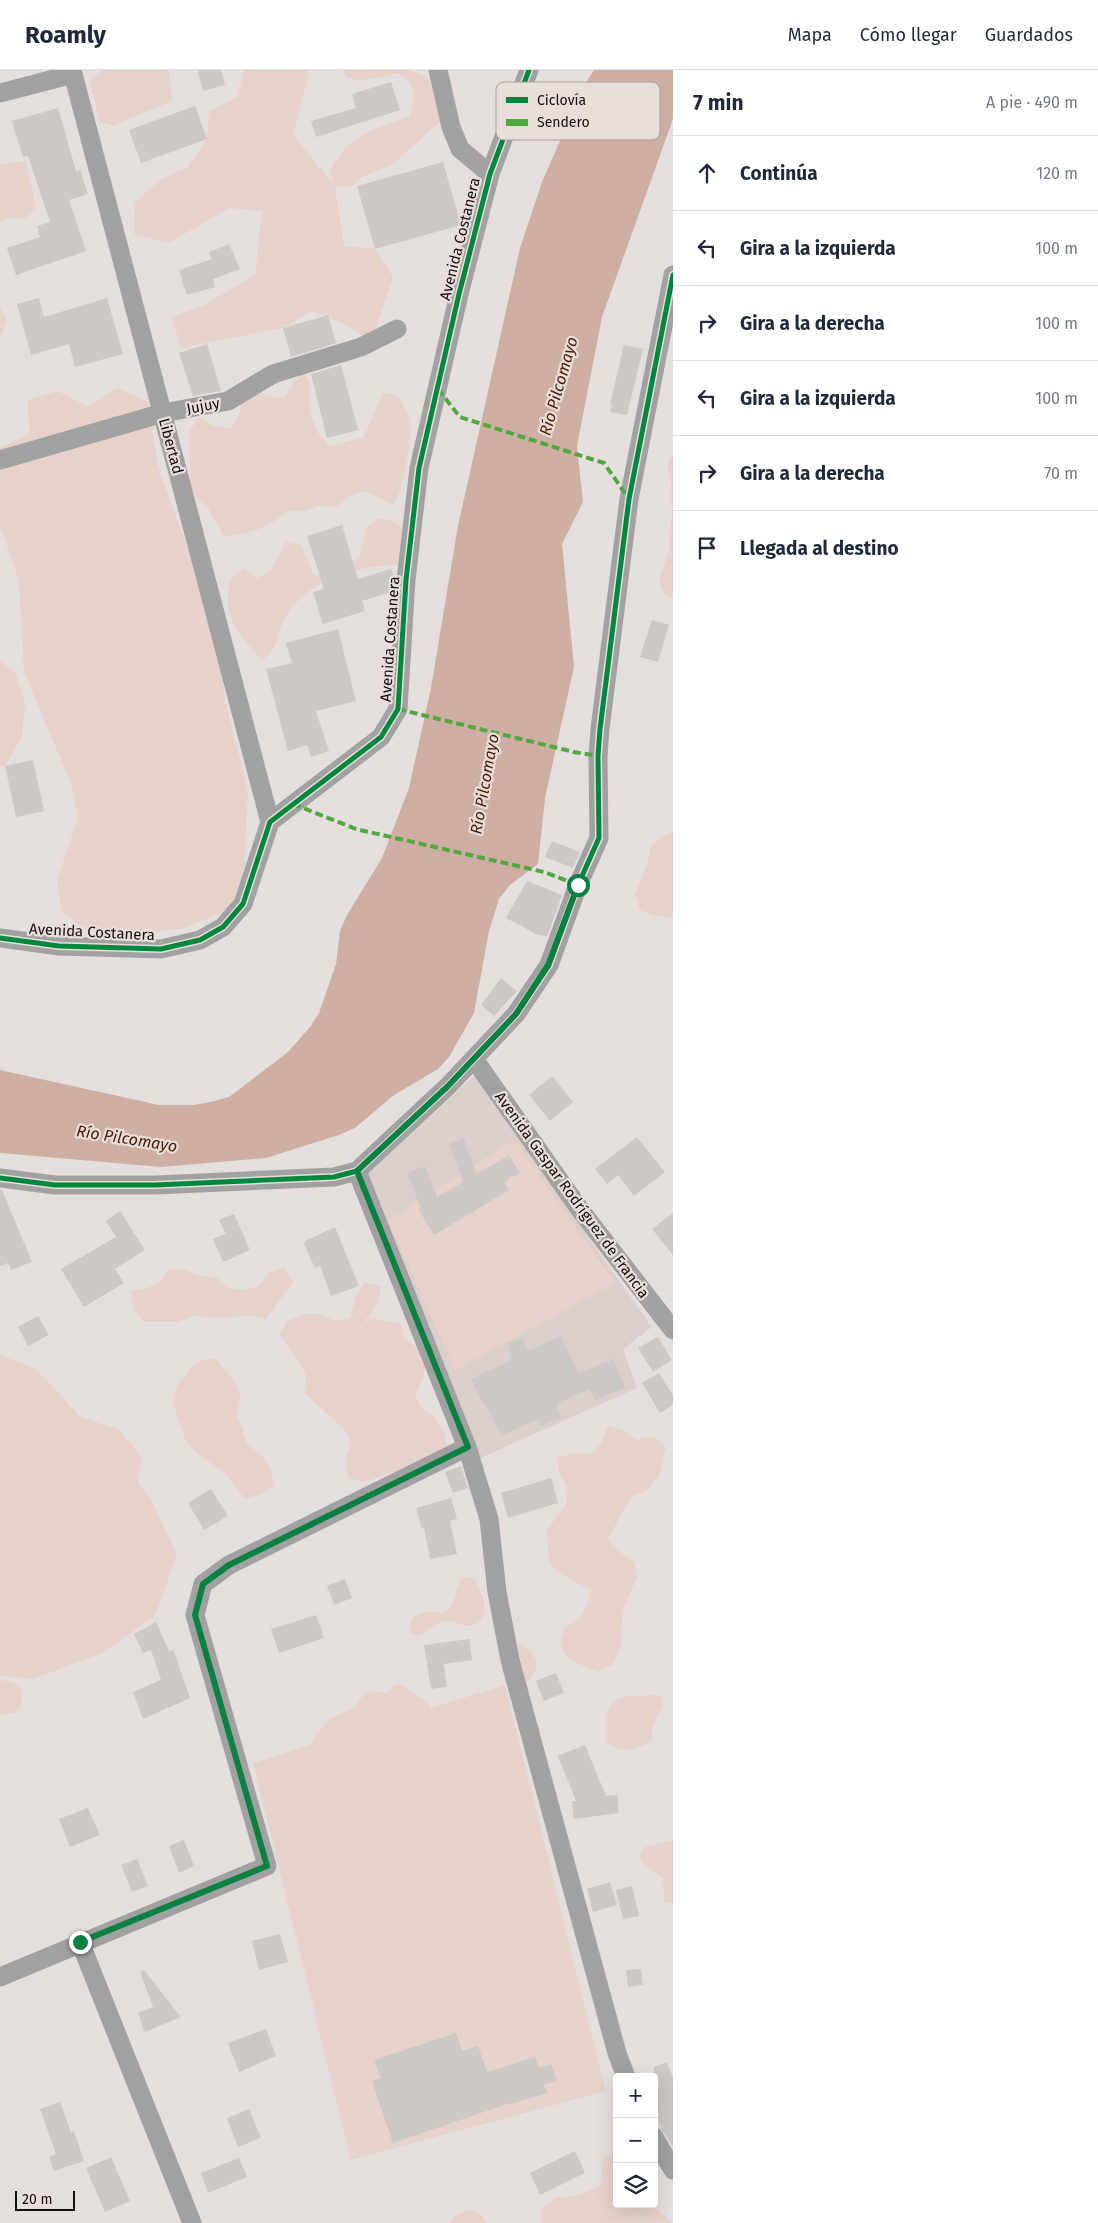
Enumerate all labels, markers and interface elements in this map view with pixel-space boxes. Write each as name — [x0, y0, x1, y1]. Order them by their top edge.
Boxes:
text: Roamly — [25, 21, 106, 49]
text: Mapa — [788, 24, 832, 46]
text: Cómo llegar — [860, 24, 957, 46]
text: Guardados — [985, 24, 1073, 46]
legend — [496, 82, 660, 140]
text: 7 min — [693, 90, 744, 116]
text: Ciclovía — [537, 92, 586, 109]
text: A pie · 490 m — [986, 93, 1078, 112]
text: Sendero — [537, 114, 590, 131]
icon: ahead — [693, 159, 721, 187]
text: Continúa — [740, 162, 818, 185]
text: 120 m — [1036, 164, 1078, 183]
street label: Avenida Costanera — [436, 176, 484, 302]
icon: left — [693, 234, 721, 262]
text: Gira a la izquierda — [740, 237, 896, 260]
text: 100 m — [1035, 239, 1078, 258]
icon: right — [693, 309, 721, 337]
text: Gira a la derecha — [740, 312, 885, 335]
text: 100 m — [1035, 314, 1078, 333]
water label: Río Pilcomayo — [535, 335, 582, 438]
icon: left — [693, 384, 721, 412]
text: Gira a la izquierda — [740, 387, 896, 410]
text: 100 m — [1035, 389, 1078, 408]
street label: Jujuy — [185, 394, 222, 418]
street label: Libertad — [155, 416, 187, 476]
icon: right — [693, 459, 721, 487]
text: Gira a la derecha — [740, 462, 885, 485]
text: 70 m — [1044, 464, 1078, 483]
icon: arrive — [693, 534, 721, 562]
text: Llegada al destino — [740, 537, 899, 560]
street label: Avenida Costanera — [377, 576, 403, 702]
water label: Río Pilcomayo — [466, 732, 503, 836]
route start — [567, 874, 590, 897]
street label: Avenida Costanera — [29, 920, 155, 944]
street label: Avenida Gaspar Rodríguez de Francia — [491, 1088, 653, 1302]
water label: Río Pilcomayo — [75, 1121, 179, 1156]
route end — [69, 1931, 92, 1954]
map controls — [613, 2073, 658, 2208]
button: + — [613, 2073, 658, 2118]
button: − — [613, 2118, 658, 2163]
button: layers — [613, 2163, 658, 2208]
scale bar — [15, 2188, 75, 2211]
text: 20 m — [22, 2191, 52, 2208]

